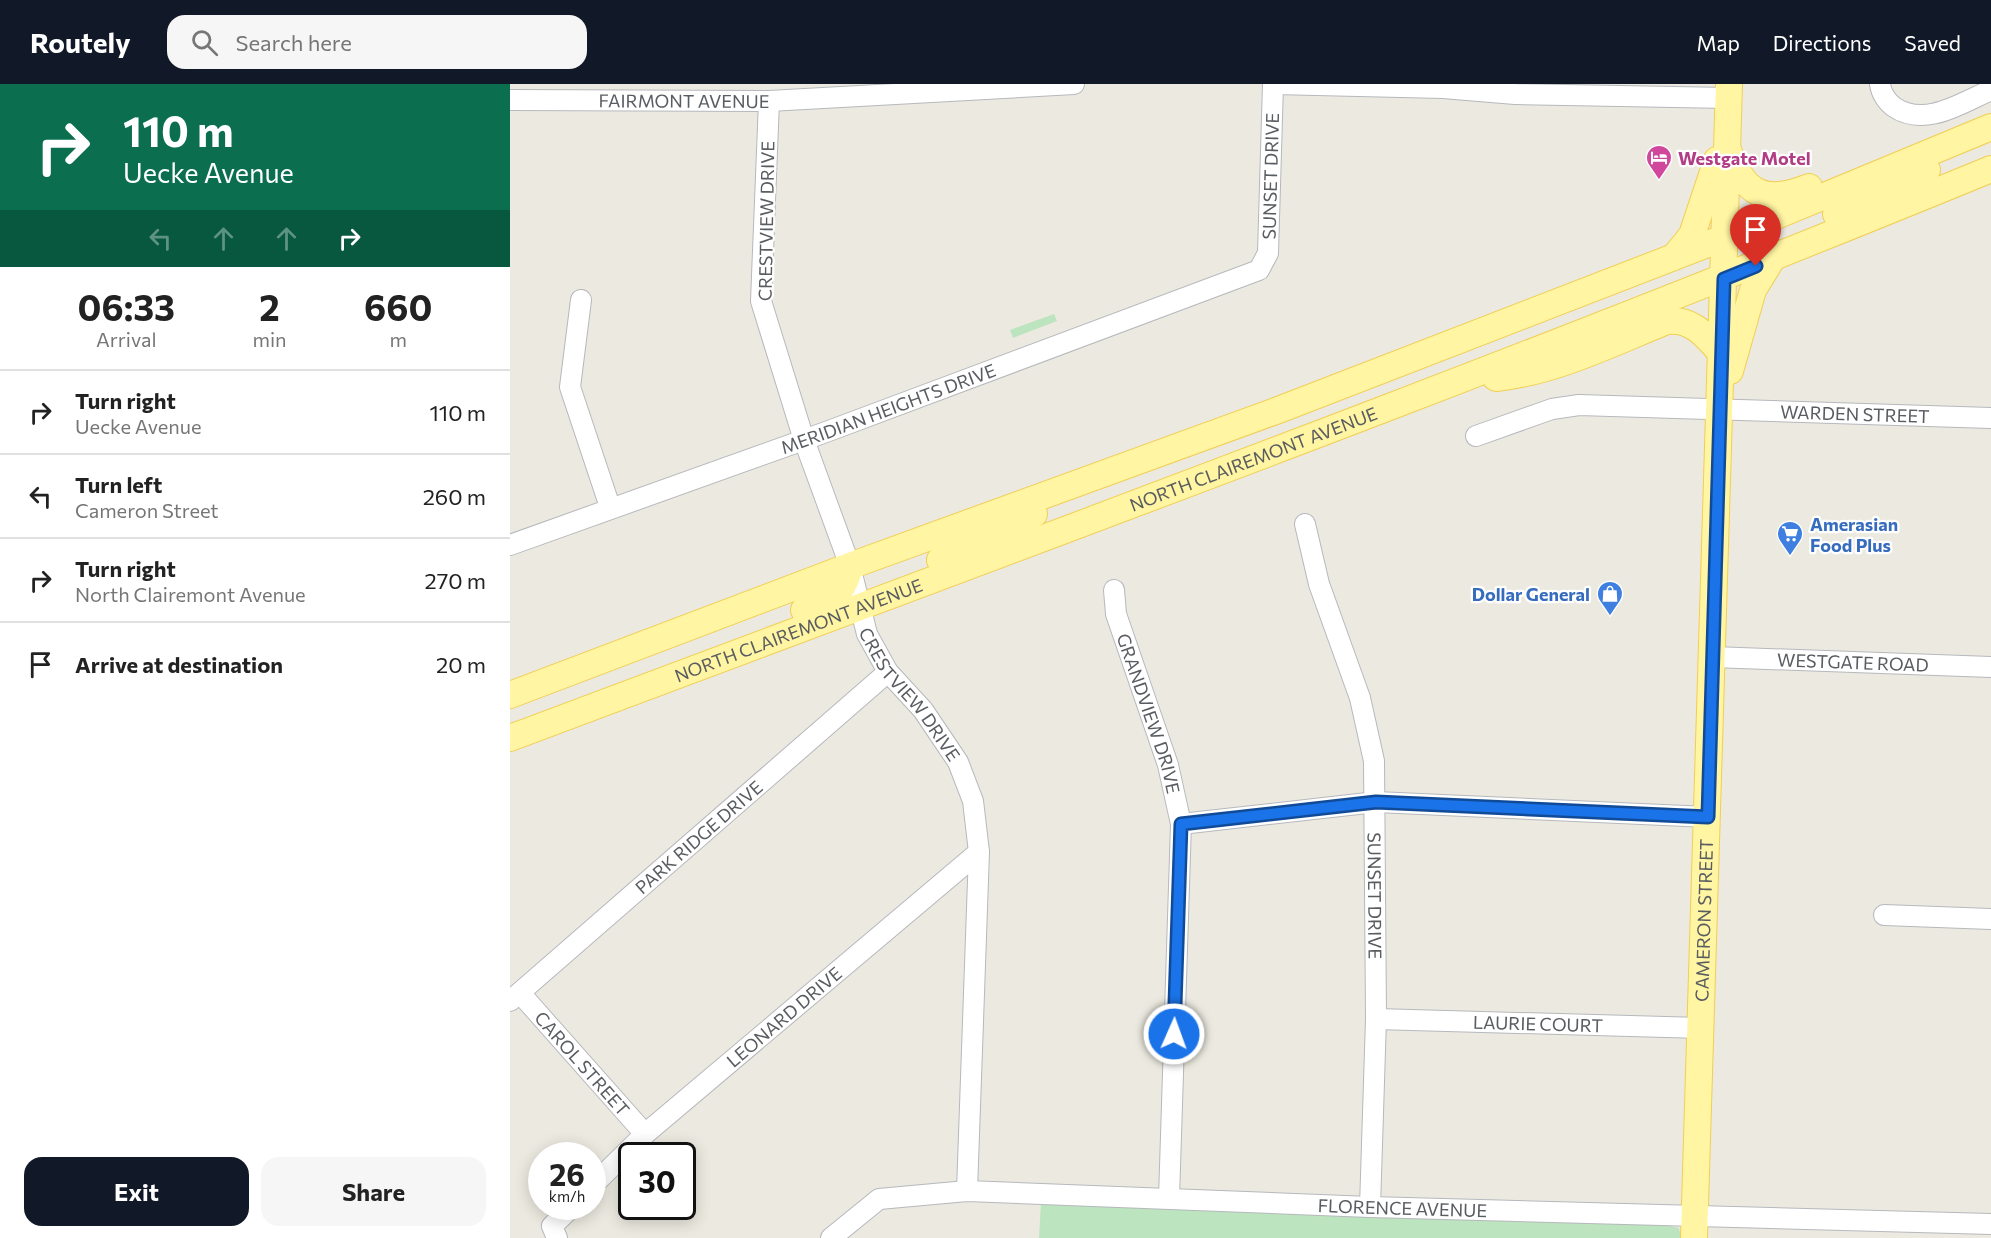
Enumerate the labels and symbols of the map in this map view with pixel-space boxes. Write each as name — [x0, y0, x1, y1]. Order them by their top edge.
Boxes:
street label: FAIRMONT AVENUE — [598, 89, 770, 112]
street label: SUNSET DRIVE — [1257, 112, 1283, 240]
street label: CRESTVIEW DRIVE — [754, 141, 778, 301]
hotel icon: Westgate Motel — [1644, 143, 1674, 181]
place label: Westgate Motel — [1678, 147, 1811, 169]
pin — [1730, 204, 1781, 266]
street label: MERIDIAN HEIGHTS DRIVE — [778, 359, 999, 458]
street label: WARDEN STREET — [1780, 400, 1930, 427]
street label: NORTH CLAIREMONT AVENUE — [1126, 402, 1380, 516]
place label: Amerasian Food Plus — [1810, 513, 1898, 556]
supermarket icon: Amerasian Food Plus — [1775, 519, 1805, 557]
street label: NORTH CLAIREMONT AVENUE — [671, 574, 926, 686]
shop icon: Dollar General — [1595, 579, 1625, 617]
place label: Dollar General — [1472, 583, 1590, 605]
street label: CRESTVIEW DRIVE — [854, 623, 965, 765]
street label: GRANDVIEW DRIVE — [1112, 630, 1185, 796]
street label: WESTGATE ROAD — [1777, 648, 1929, 676]
street label: PARK RIDGE DRIVE — [630, 776, 767, 898]
street label: SUNSET DRIVE — [1364, 832, 1387, 959]
street label: CAMERON STREET — [1690, 838, 1717, 1002]
street label: LEONARD DRIVE — [722, 962, 846, 1072]
position arrow — [1142, 1002, 1206, 1066]
street label: CAROL STREET — [530, 1007, 634, 1120]
street label: LAURIE COURT — [1473, 1011, 1603, 1036]
speed limit sign: 30 — [618, 1142, 696, 1220]
street label: FLORENCE AVENUE — [1317, 1194, 1487, 1221]

